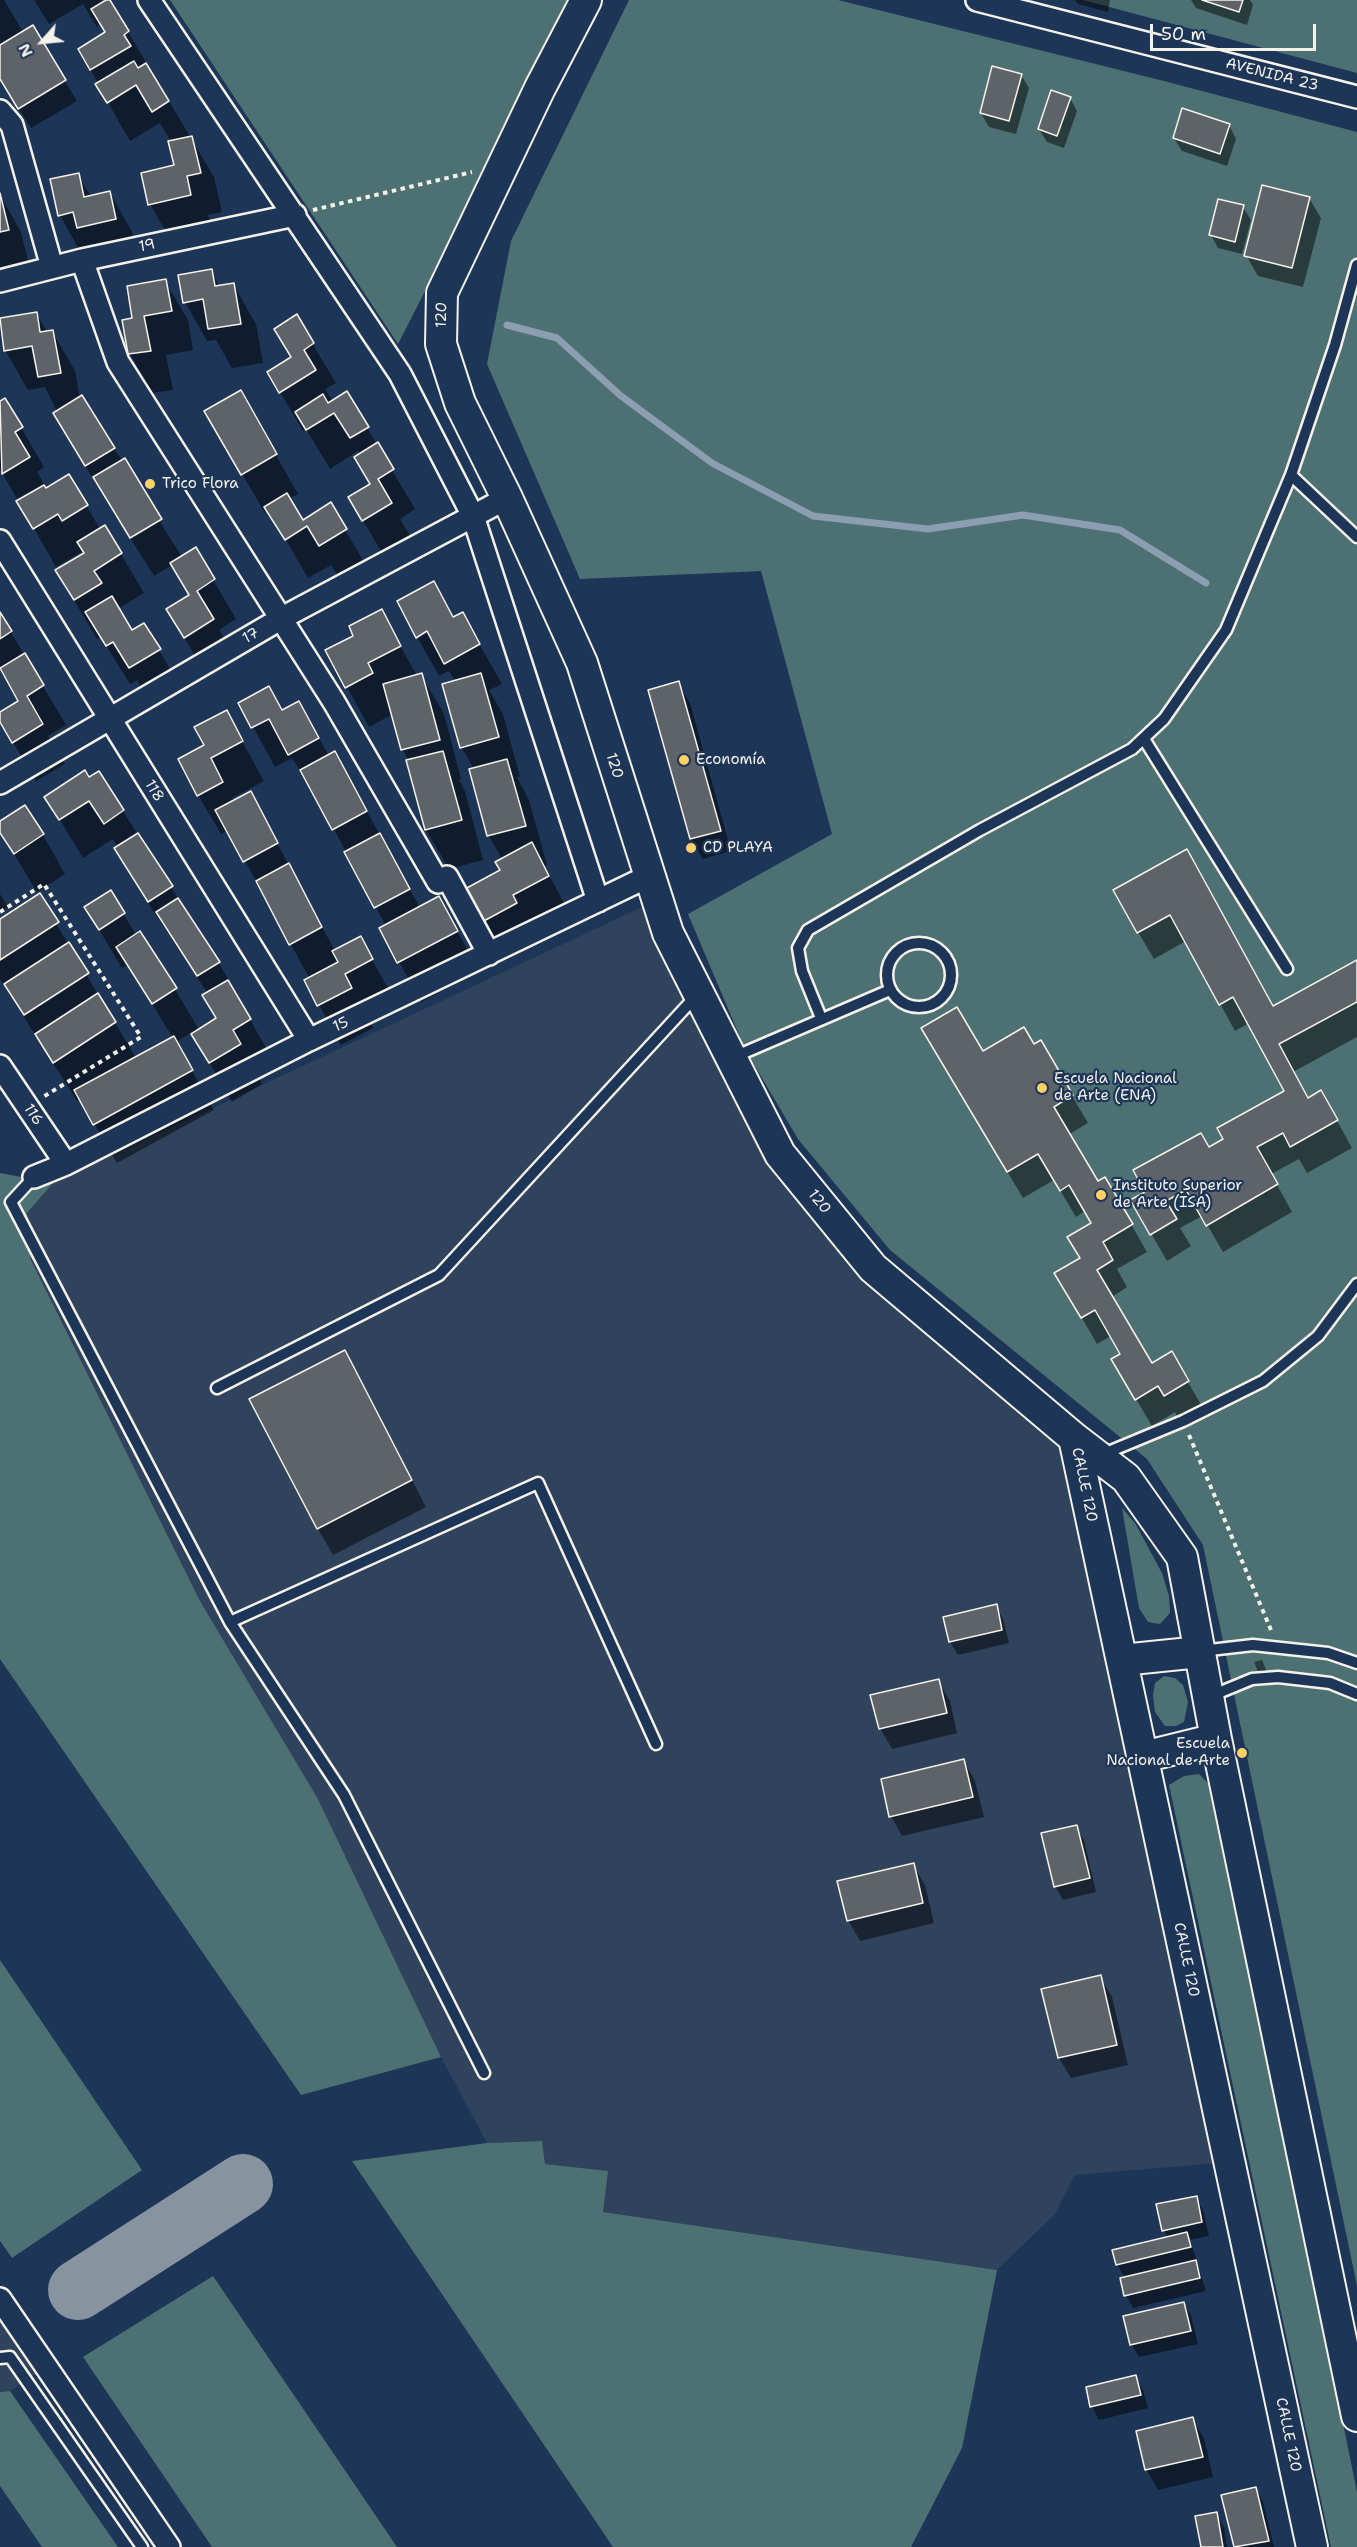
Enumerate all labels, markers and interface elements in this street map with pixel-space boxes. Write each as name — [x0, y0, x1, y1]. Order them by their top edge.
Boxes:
north arrow — [12, 12, 72, 72]
scale bar — [1153, 12, 1320, 50]
text: 50 m — [1161, 22, 1206, 46]
text: N — [13, 40, 38, 61]
street label: AVENIDA 23 — [1224, 55, 1320, 95]
street label: 19 — [137, 236, 157, 256]
street label: 120 — [433, 302, 451, 328]
place label: Trico Flora — [162, 475, 239, 493]
marker: Trico Flora — [143, 477, 157, 491]
street label: 17 — [240, 624, 262, 648]
street label: 120 — [601, 751, 627, 781]
place label: Economía — [696, 751, 766, 769]
marker: Economía — [677, 753, 691, 767]
street label: 118 — [140, 777, 168, 805]
place label: CD PLAYA — [703, 839, 773, 857]
marker: CD PLAYA — [684, 841, 698, 855]
street label: 15 — [330, 1014, 352, 1036]
place label: Escuela Nacional de Arte (ENA) — [1054, 1070, 1177, 1105]
marker: Escuela Nacional de Arte (ENA) — [1035, 1081, 1049, 1095]
street label: 116 — [19, 1101, 47, 1129]
place label: Instituto Superior de Arte (ISA) — [1113, 1177, 1242, 1212]
street label: 120 — [804, 1186, 834, 1218]
marker: Instituto Superior de Arte (ISA) — [1094, 1188, 1108, 1202]
street label: CALLE 120 — [1067, 1446, 1101, 1524]
place label: Escuela Nacional de Arte — [1106, 1735, 1230, 1770]
marker: Escuela Nacional de Arte — [1235, 1746, 1249, 1760]
street label: CALLE 120 — [1169, 1921, 1203, 1999]
street label: CALLE 120 — [1271, 2396, 1305, 2474]

